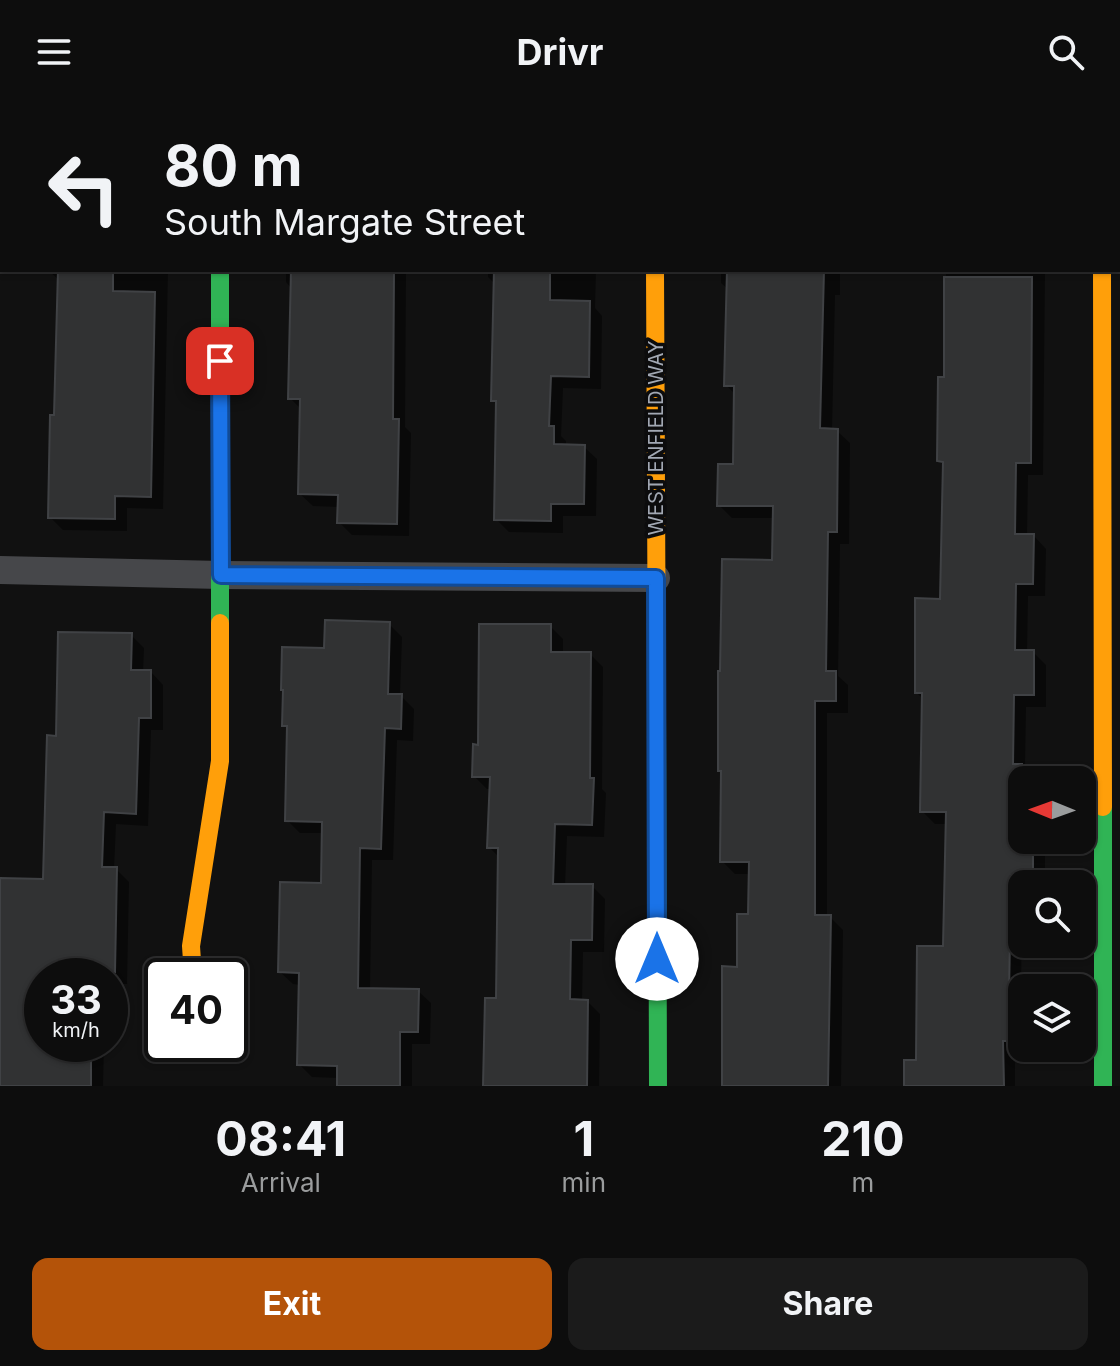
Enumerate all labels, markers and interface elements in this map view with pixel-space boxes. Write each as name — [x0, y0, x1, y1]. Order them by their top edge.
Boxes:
icon: menu — [32, 30, 76, 74]
text: Drivr — [517, 30, 603, 74]
icon: search — [1044, 30, 1088, 74]
text: 80 m — [164, 132, 303, 200]
icon: left — [32, 136, 136, 240]
text: South Margate Street — [164, 200, 525, 244]
pin — [186, 327, 254, 395]
icon: arrive — [198, 339, 242, 383]
street label: WEST ENFIELD WAY — [644, 340, 668, 536]
north arrow — [1008, 766, 1096, 854]
map controls — [1008, 766, 1096, 1062]
button: search — [1008, 870, 1096, 958]
position arrow — [615, 917, 699, 1001]
speed limit sign: 40 — [144, 958, 248, 1062]
button: layers — [1008, 974, 1096, 1062]
text: 33 — [50, 975, 102, 1024]
text: km/h — [52, 1018, 100, 1042]
text: 08:41 — [215, 1109, 346, 1168]
text: 1 — [573, 1109, 594, 1168]
text: 210 — [821, 1109, 905, 1168]
text: Arrival — [241, 1167, 321, 1198]
text: min — [562, 1167, 606, 1198]
text: m — [852, 1167, 874, 1198]
button: Exit — [32, 1258, 552, 1350]
button: Share — [568, 1258, 1088, 1350]

